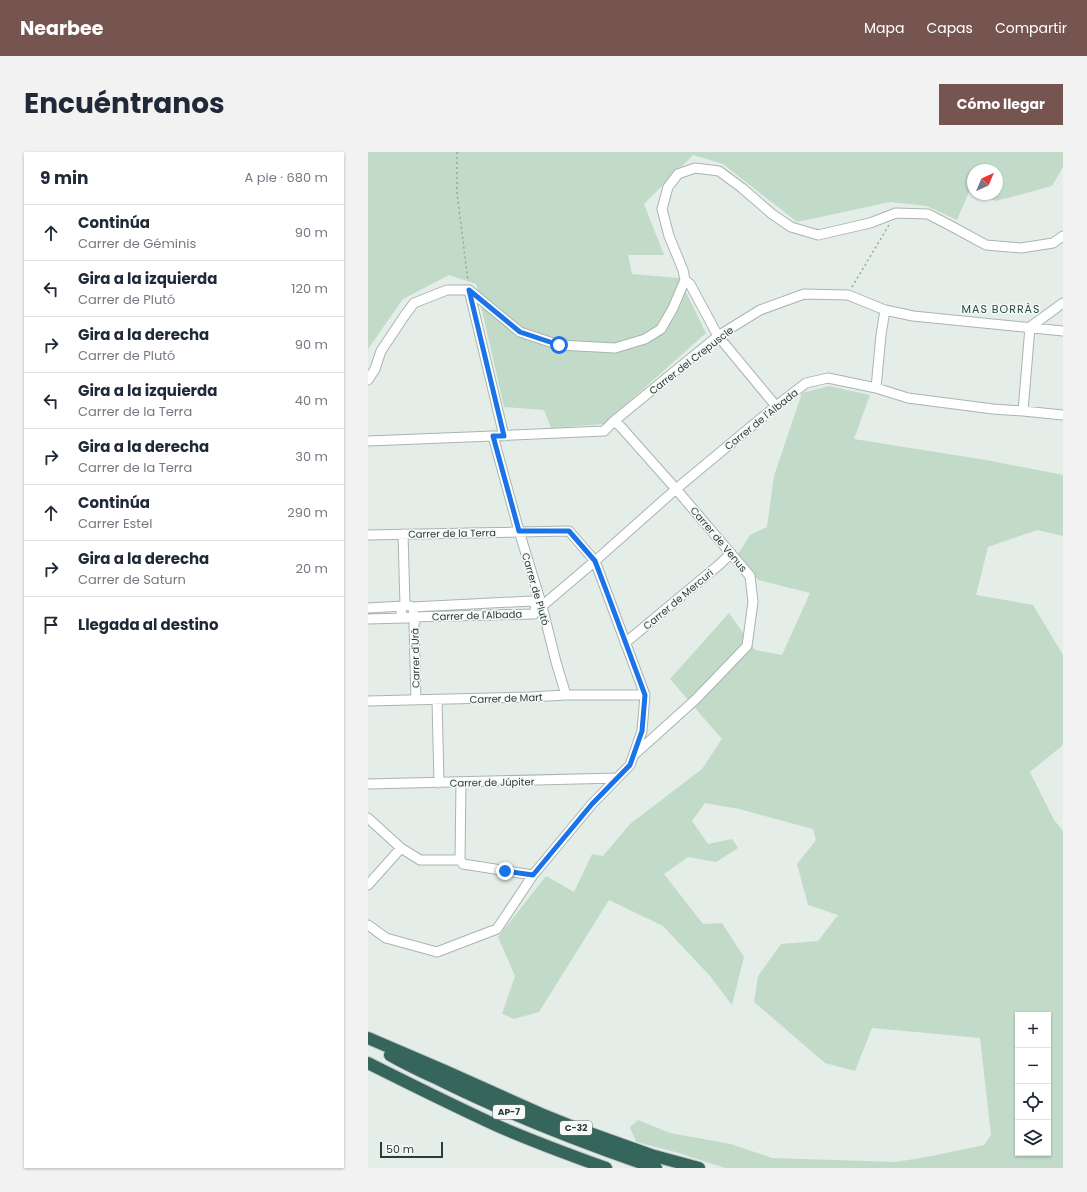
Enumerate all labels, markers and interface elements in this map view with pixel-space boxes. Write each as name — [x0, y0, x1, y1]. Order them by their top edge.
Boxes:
text: Nearbee — [20, 15, 103, 42]
text: Mapa — [864, 18, 904, 38]
text: Capas — [926, 18, 973, 38]
text: Compartir — [995, 18, 1067, 38]
text: Encuéntranos — [24, 84, 225, 123]
button: Cómo llegar — [939, 84, 1063, 125]
north arrow — [967, 164, 1003, 200]
text: 9 min — [40, 166, 89, 190]
text: A pie · 680 m — [245, 168, 328, 187]
text: Continúa — [78, 212, 150, 233]
icon: ahead — [40, 222, 62, 244]
text: 90 m — [295, 223, 328, 242]
text: Carrer de Géminis — [78, 234, 196, 253]
text: Gira a la izquierda — [78, 268, 217, 289]
icon: left — [40, 278, 62, 300]
text: 120 m — [291, 279, 328, 298]
text: Carrer de Plutó — [78, 290, 175, 309]
district label: MAS BORRÀS — [962, 301, 1040, 317]
street label: Carrer del Crepuscle — [646, 323, 737, 398]
text: Gira a la derecha — [78, 324, 209, 345]
icon: right — [40, 334, 62, 356]
text: 90 m — [295, 335, 328, 354]
route start — [550, 336, 568, 354]
text: Carrer de Plutó — [78, 346, 175, 365]
text: Gira a la izquierda — [78, 380, 217, 401]
street label: Carrer de l'Albada — [721, 385, 801, 454]
icon: left — [40, 390, 62, 412]
text: 40 m — [295, 391, 328, 410]
text: Carrer de la Terra — [78, 402, 192, 421]
text: Gira a la derecha — [78, 436, 209, 457]
icon: right — [40, 446, 62, 468]
text: 30 m — [295, 447, 328, 466]
text: Carrer de la Terra — [78, 458, 192, 477]
text: Continúa — [78, 492, 150, 513]
icon: ahead — [40, 502, 62, 524]
text: 290 m — [287, 503, 328, 522]
street label: Carrer de Venus — [687, 503, 750, 575]
text: Carrer Estel — [78, 514, 152, 533]
street label: Carrer de la Terra — [408, 525, 496, 542]
text: Gira a la derecha — [78, 548, 209, 569]
street label: Carrer de Plutó — [518, 551, 553, 627]
icon: right — [40, 558, 62, 580]
text: 20 m — [295, 559, 328, 578]
street label: Carrer de Mercuri — [640, 566, 717, 633]
text: Carrer de Saturn — [78, 570, 186, 589]
street label: Carrer de l'Albada — [432, 606, 522, 625]
icon: arrive — [40, 614, 62, 636]
text: Llegada al destino — [78, 614, 219, 635]
street label: Carrer d'Urà — [407, 628, 424, 688]
street label: Carrer de Mart — [469, 690, 543, 707]
street label: Carrer de Júpiter — [450, 774, 535, 791]
route end — [496, 862, 514, 880]
map controls — [1015, 1012, 1051, 1156]
button: + — [1015, 1012, 1051, 1048]
button: − — [1015, 1048, 1051, 1084]
button: locate — [1015, 1084, 1051, 1120]
road number: AP-7 — [493, 1105, 525, 1119]
button: layers — [1015, 1120, 1051, 1156]
road number: C-32 — [560, 1121, 592, 1135]
scale bar — [380, 1140, 443, 1159]
text: 50 m — [386, 1141, 414, 1157]

